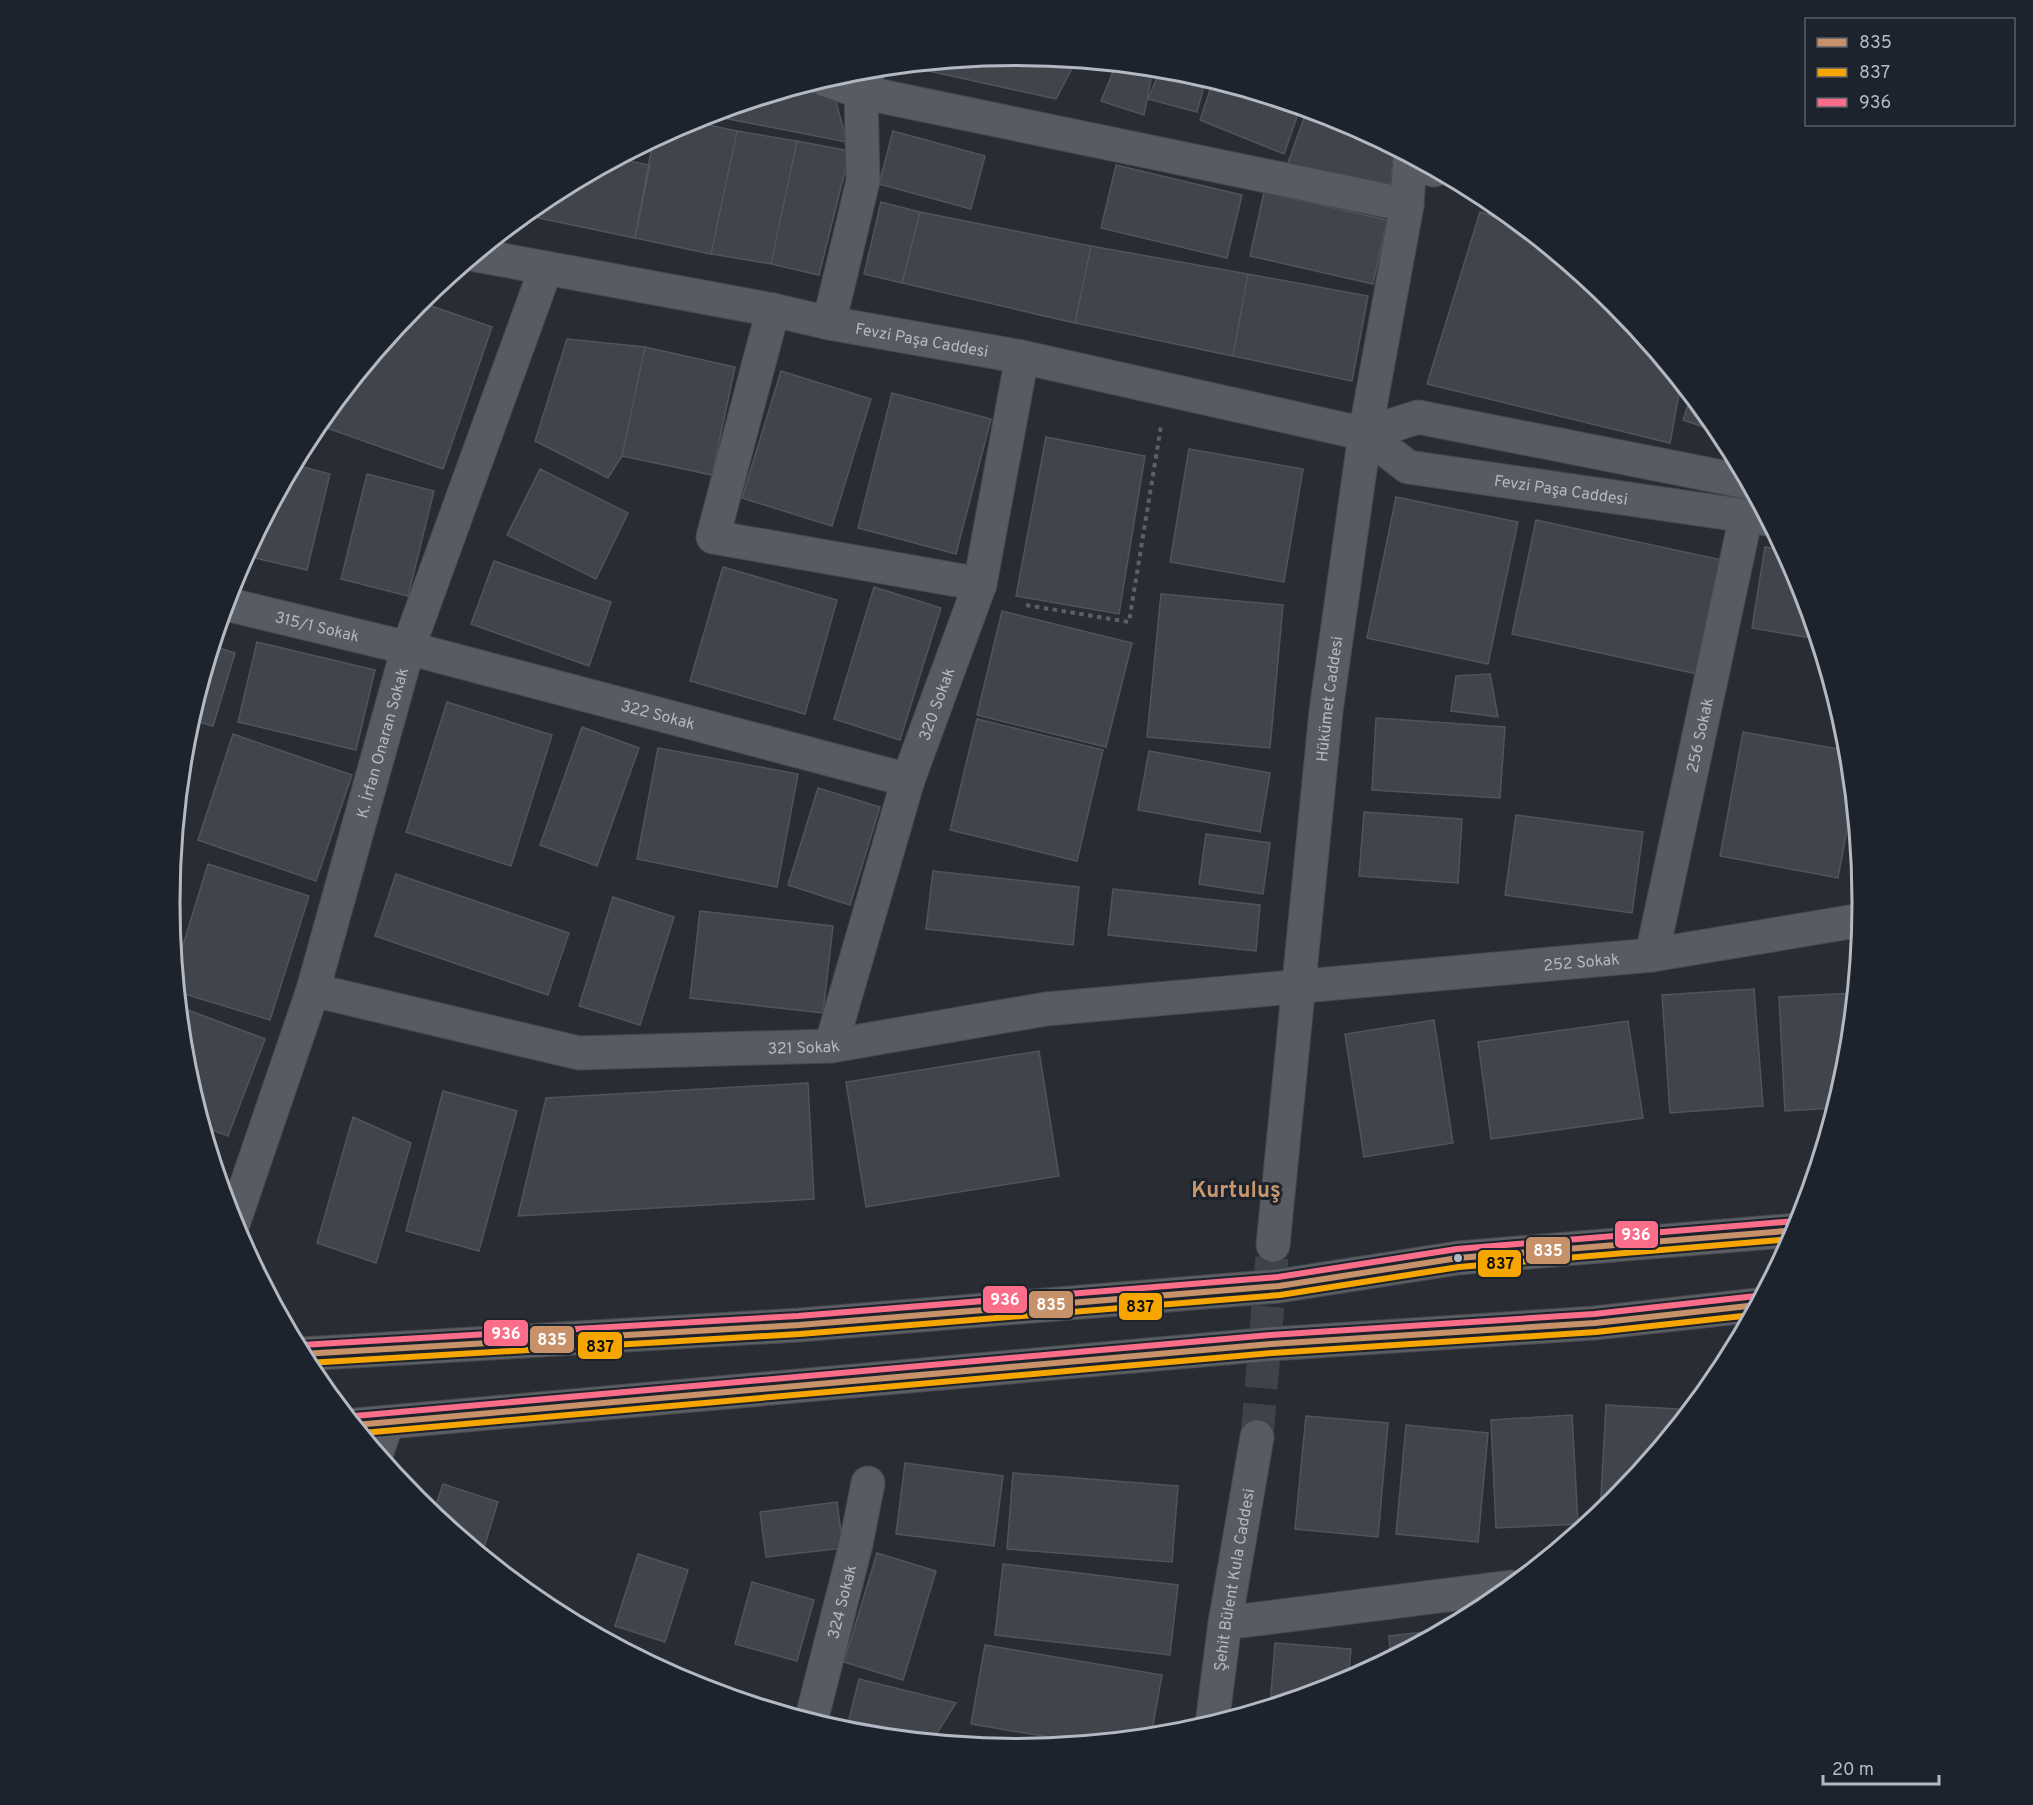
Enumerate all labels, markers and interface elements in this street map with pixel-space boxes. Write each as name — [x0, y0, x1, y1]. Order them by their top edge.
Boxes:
legend — [1805, 18, 2015, 126]
text: 835 — [1859, 32, 1892, 55]
text: 837 — [1859, 62, 1890, 85]
text: 936 — [1859, 92, 1891, 115]
street label: Fevzi Paşa Caddesi — [854, 320, 990, 363]
street label: Fevzi Paşa Caddesi — [1493, 472, 1629, 511]
street label: 315/1 Sokak — [273, 608, 361, 648]
street label: Hükümet Caddesi — [1313, 635, 1348, 763]
street label: 320 Sokak — [915, 665, 960, 744]
street label: K. İrfan Onaran Sokak — [353, 666, 414, 821]
street label: 256 Sokak — [1683, 696, 1719, 775]
street label: 322 Sokak — [618, 697, 697, 735]
street label: 252 Sokak — [1542, 950, 1620, 977]
street label: 321 Sokak — [767, 1037, 842, 1060]
district label: Kurtuluş — [1191, 1178, 1281, 1205]
line badge: 936 — [1614, 1220, 1659, 1249]
text: 936 — [1621, 1226, 1651, 1246]
line badge: 835 — [1525, 1236, 1571, 1265]
text: 835 — [1533, 1242, 1563, 1262]
line badge: 837 — [1477, 1249, 1522, 1278]
unlabelled marker — [1452, 1252, 1464, 1264]
text: 837 — [1486, 1255, 1514, 1275]
line badge: 936 — [982, 1285, 1028, 1314]
line badge: 835 — [1028, 1290, 1074, 1319]
text: 936 — [990, 1291, 1020, 1311]
line badge: 837 — [1118, 1292, 1163, 1321]
text: 835 — [1036, 1296, 1066, 1316]
text: 837 — [1126, 1298, 1154, 1318]
line badge: 936 — [483, 1319, 529, 1347]
text: 936 — [491, 1325, 521, 1345]
line badge: 835 — [529, 1325, 575, 1354]
text: 835 — [537, 1331, 567, 1351]
line badge: 837 — [577, 1331, 623, 1360]
text: 837 — [586, 1338, 614, 1358]
street label: Şehit Bülent Kula Caddesi — [1211, 1487, 1260, 1672]
street label: 324 Sokak — [824, 1563, 862, 1642]
scale bar — [1823, 1748, 1938, 1786]
text: 20 m — [1832, 1759, 1874, 1782]

